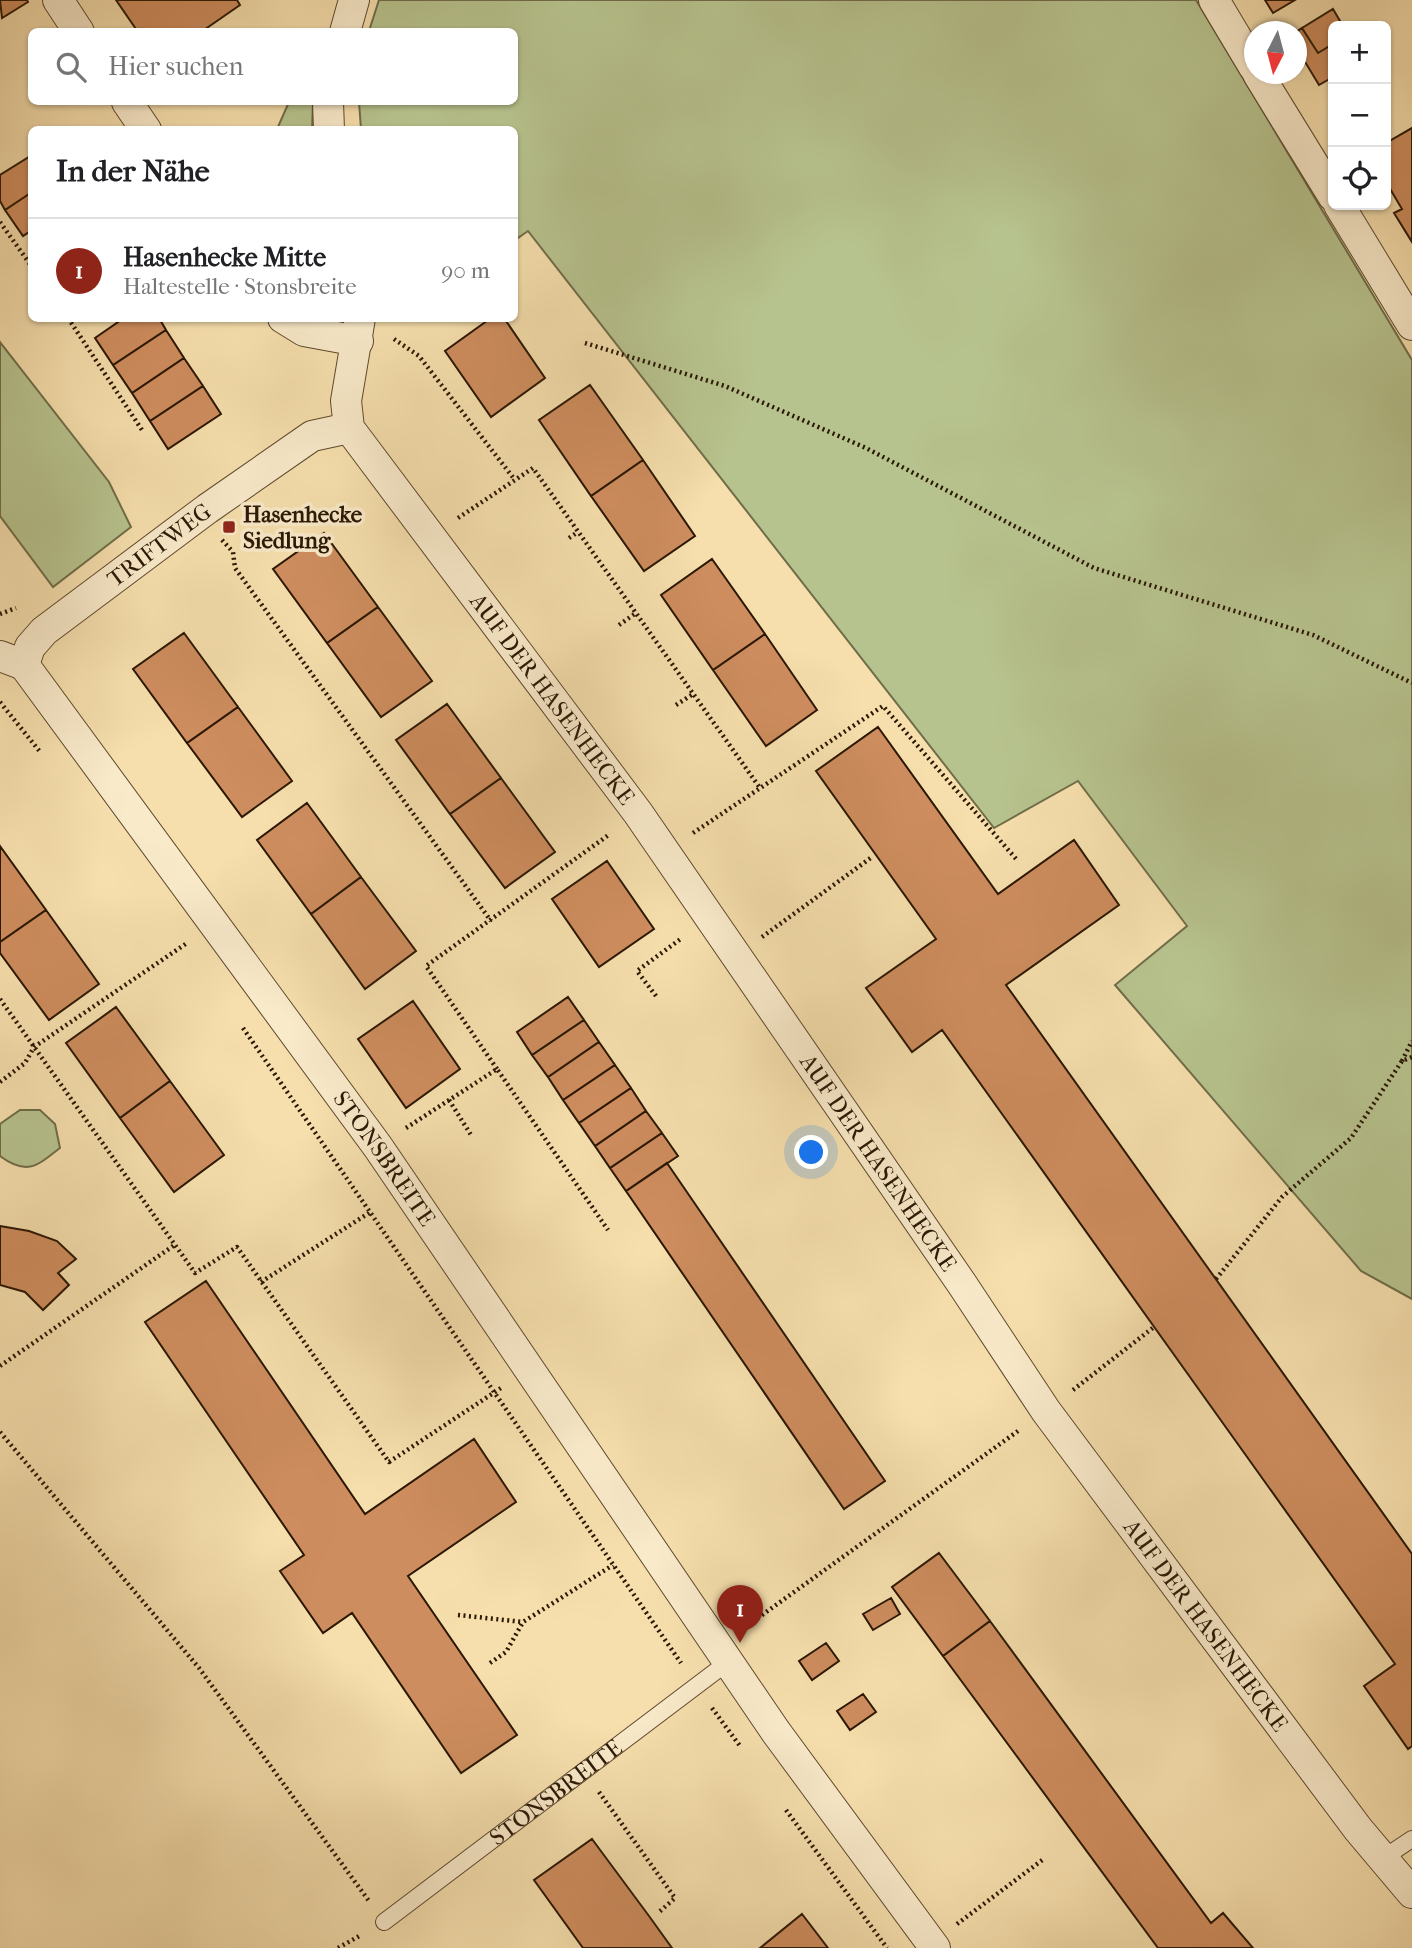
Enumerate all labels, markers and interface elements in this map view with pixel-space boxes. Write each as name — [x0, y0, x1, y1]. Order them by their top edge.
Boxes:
north arrow — [1244, 21, 1307, 84]
map controls — [1328, 21, 1391, 210]
button: + — [1328, 21, 1391, 84]
search box — [28, 28, 518, 105]
icon: search — [52, 48, 90, 86]
text: Hier suchen — [108, 51, 244, 82]
button: − — [1328, 84, 1391, 147]
button: locate — [1328, 147, 1391, 210]
text: In der Nähe — [56, 154, 210, 189]
text: Hasenhecke Mitte — [123, 242, 326, 273]
text: 1 — [75, 257, 83, 284]
text: 90 m — [441, 257, 490, 284]
text: Haltestelle · Stonsbreite — [123, 273, 357, 300]
street label: TRIFTWEG — [102, 497, 216, 592]
place label: Hasenhecke Siedlung — [243, 501, 363, 554]
marker: Hasenhecke Siedlung — [221, 519, 237, 535]
street label: AUF DER HASENHECKE — [464, 587, 640, 810]
street label: AUF DER HASENHECKE — [794, 1048, 963, 1276]
street label: STONSBREITE — [328, 1086, 441, 1231]
your location — [794, 1135, 828, 1169]
street label: AUF DER HASENHECKE — [1117, 1513, 1294, 1736]
pin: 1 — [717, 1585, 763, 1643]
street label: STONSBREITE — [484, 1734, 627, 1851]

